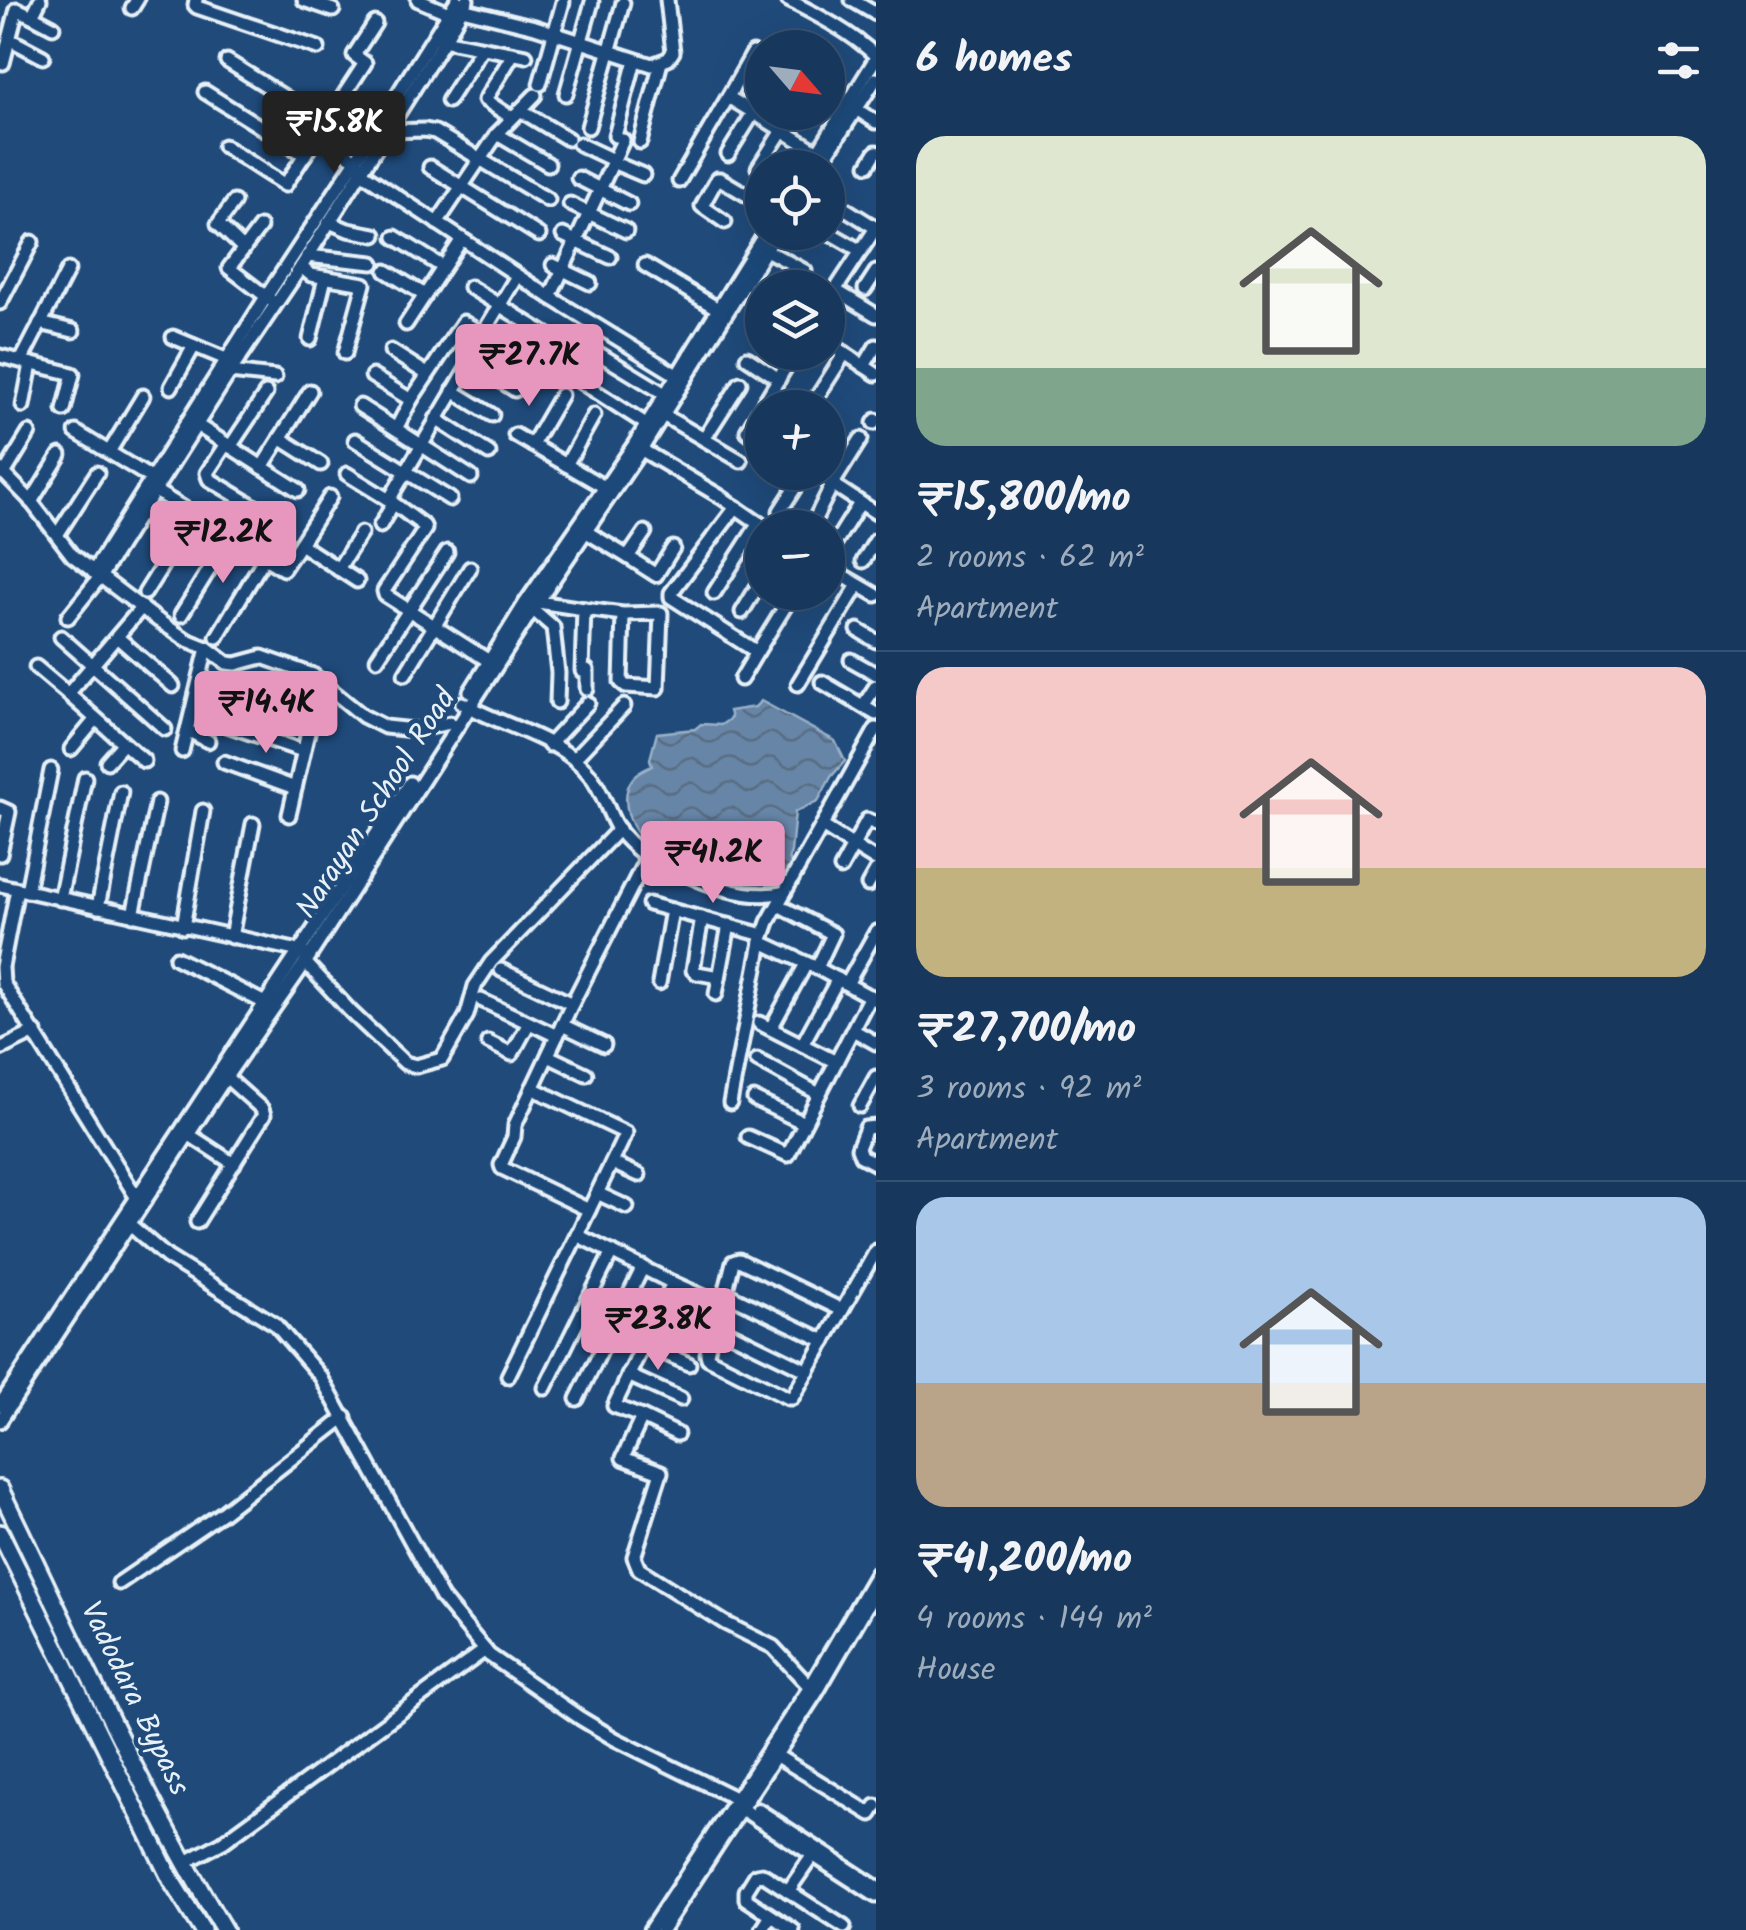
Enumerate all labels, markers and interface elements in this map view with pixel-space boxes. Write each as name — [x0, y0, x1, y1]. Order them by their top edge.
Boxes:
text: 6 homes — [916, 27, 1072, 94]
north arrow — [745, 30, 845, 130]
map controls — [745, 30, 845, 610]
icon: filters — [1651, 33, 1706, 88]
pin: ₹15.8K — [253, 91, 415, 176]
text: ₹15.8K — [284, 98, 384, 149]
button: locate — [745, 150, 845, 250]
icon: home — [1221, 201, 1401, 381]
button: layers — [745, 270, 845, 370]
pin: ₹27.7K — [448, 324, 610, 409]
text: ₹27.7K — [477, 331, 581, 382]
button: + — [745, 390, 845, 490]
text: ₹15,800/mo — [916, 466, 1131, 533]
pin: ₹12.2K — [142, 501, 304, 586]
text: ₹12.2K — [172, 508, 274, 559]
button: − — [745, 510, 845, 610]
text: 2 rooms · 62 m² — [916, 533, 1144, 584]
text: Apartment — [916, 584, 1058, 635]
pin: ₹14.4K — [185, 671, 347, 756]
text: ₹14.4K — [216, 678, 316, 729]
street label: Narayan School Road — [284, 678, 470, 929]
icon: home — [1221, 732, 1401, 912]
pin: ₹41.2K — [632, 821, 794, 906]
text: ₹41.2K — [663, 828, 763, 879]
text: ₹27,700/mo — [916, 997, 1136, 1064]
text: 3 rooms · 92 m² — [916, 1064, 1141, 1115]
text: Apartment — [916, 1115, 1058, 1166]
icon: home — [1221, 1262, 1401, 1442]
pin: ₹23.8K — [577, 1288, 739, 1373]
text: ₹23.8K — [603, 1295, 713, 1346]
text: ₹41,200/mo — [916, 1527, 1132, 1594]
street label: Vadodara Bypass — [66, 1594, 202, 1804]
text: 4 rooms · 144 m² — [916, 1594, 1152, 1645]
text: House — [916, 1645, 995, 1696]

